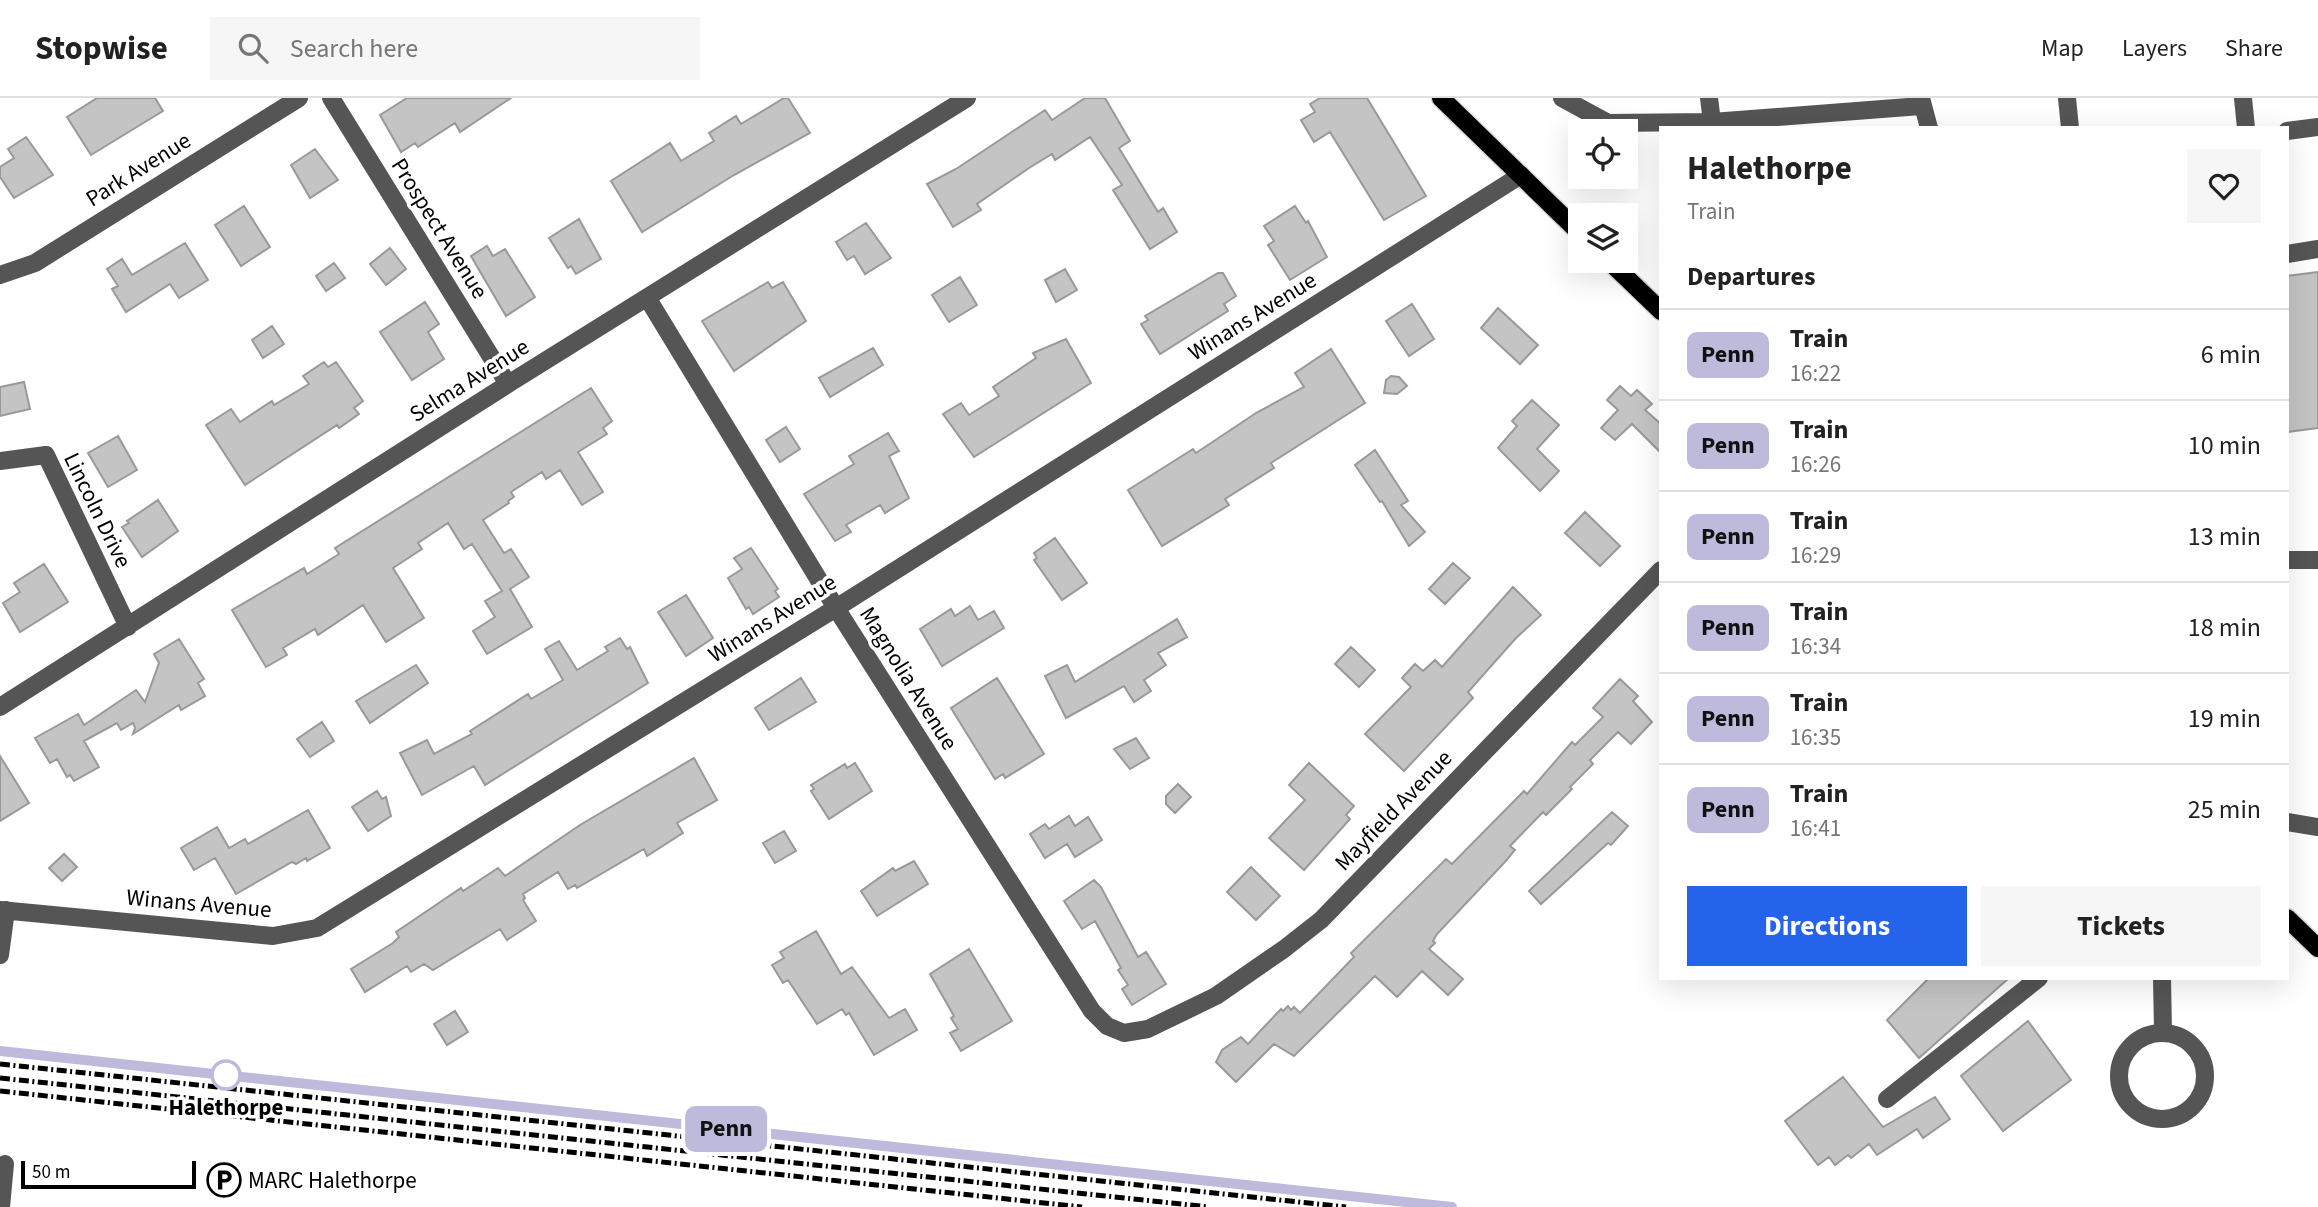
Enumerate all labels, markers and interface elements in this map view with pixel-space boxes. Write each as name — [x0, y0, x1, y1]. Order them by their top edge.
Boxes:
search box — [210, 17, 700, 80]
text: Stopwise — [35, 25, 168, 72]
icon: search — [234, 29, 272, 67]
text: Search here — [290, 30, 418, 67]
text: Map — [2041, 31, 2084, 66]
text: Layers — [2122, 31, 2187, 66]
text: Share — [2225, 31, 2283, 66]
map controls — [1568, 119, 1638, 273]
button: locate — [1568, 119, 1638, 189]
street label: Park Avenue — [79, 124, 197, 215]
text: Halethorpe — [1687, 145, 1852, 192]
button: heart — [2187, 149, 2261, 223]
street label: Prospect Avenue — [383, 151, 496, 305]
text: Train — [1687, 195, 1736, 228]
button: layers — [1568, 203, 1638, 273]
text: Departures — [1687, 258, 1815, 295]
street label: Winans Avenue — [1182, 264, 1323, 369]
text: Train — [1790, 320, 1848, 357]
street label: Selma Avenue — [403, 330, 536, 430]
text: 6 min — [2201, 336, 2261, 373]
text: Penn — [1701, 337, 1755, 372]
text: 16:22 — [1790, 357, 1841, 390]
text: Train — [1790, 411, 1848, 448]
text: 10 min — [2188, 427, 2261, 464]
text: Penn — [1701, 428, 1755, 463]
street label: Lincoln Drive — [55, 447, 140, 574]
text: 16:26 — [1790, 448, 1841, 481]
text: Train — [1790, 502, 1848, 539]
text: 13 min — [2188, 518, 2261, 555]
text: Penn — [1701, 519, 1755, 554]
text: 16:29 — [1790, 539, 1841, 572]
street label: Winans Avenue — [702, 566, 843, 671]
text: Train — [1790, 593, 1848, 630]
street label: Magnolia Avenue — [851, 600, 966, 756]
text: 18 min — [2188, 609, 2261, 646]
text: Penn — [1701, 610, 1755, 645]
text: 16:34 — [1790, 630, 1841, 663]
text: Train — [1790, 684, 1848, 721]
text: 19 min — [2188, 700, 2261, 737]
text: Penn — [1701, 701, 1755, 736]
text: 16:35 — [1790, 721, 1841, 754]
street label: Mayfield Avenue — [1327, 742, 1460, 878]
text: Train — [1790, 775, 1848, 812]
text: 25 min — [2188, 791, 2261, 828]
text: Penn — [1701, 792, 1755, 827]
text: 16:41 — [1790, 812, 1841, 845]
street label: Winans Avenue — [125, 881, 273, 926]
button: Directions — [1687, 886, 1967, 966]
button: Tickets — [1981, 886, 2261, 966]
marker: Halethorpe — [211, 1060, 241, 1090]
place label: Halethorpe — [169, 1091, 284, 1124]
line badge: Penn — [677, 1106, 775, 1152]
text: Penn — [699, 1111, 753, 1146]
scale bar — [21, 1158, 196, 1190]
text: 50 m — [32, 1159, 70, 1186]
parking icon: MARC Halethorpe — [205, 1161, 243, 1199]
place label: MARC Halethorpe — [248, 1164, 417, 1197]

